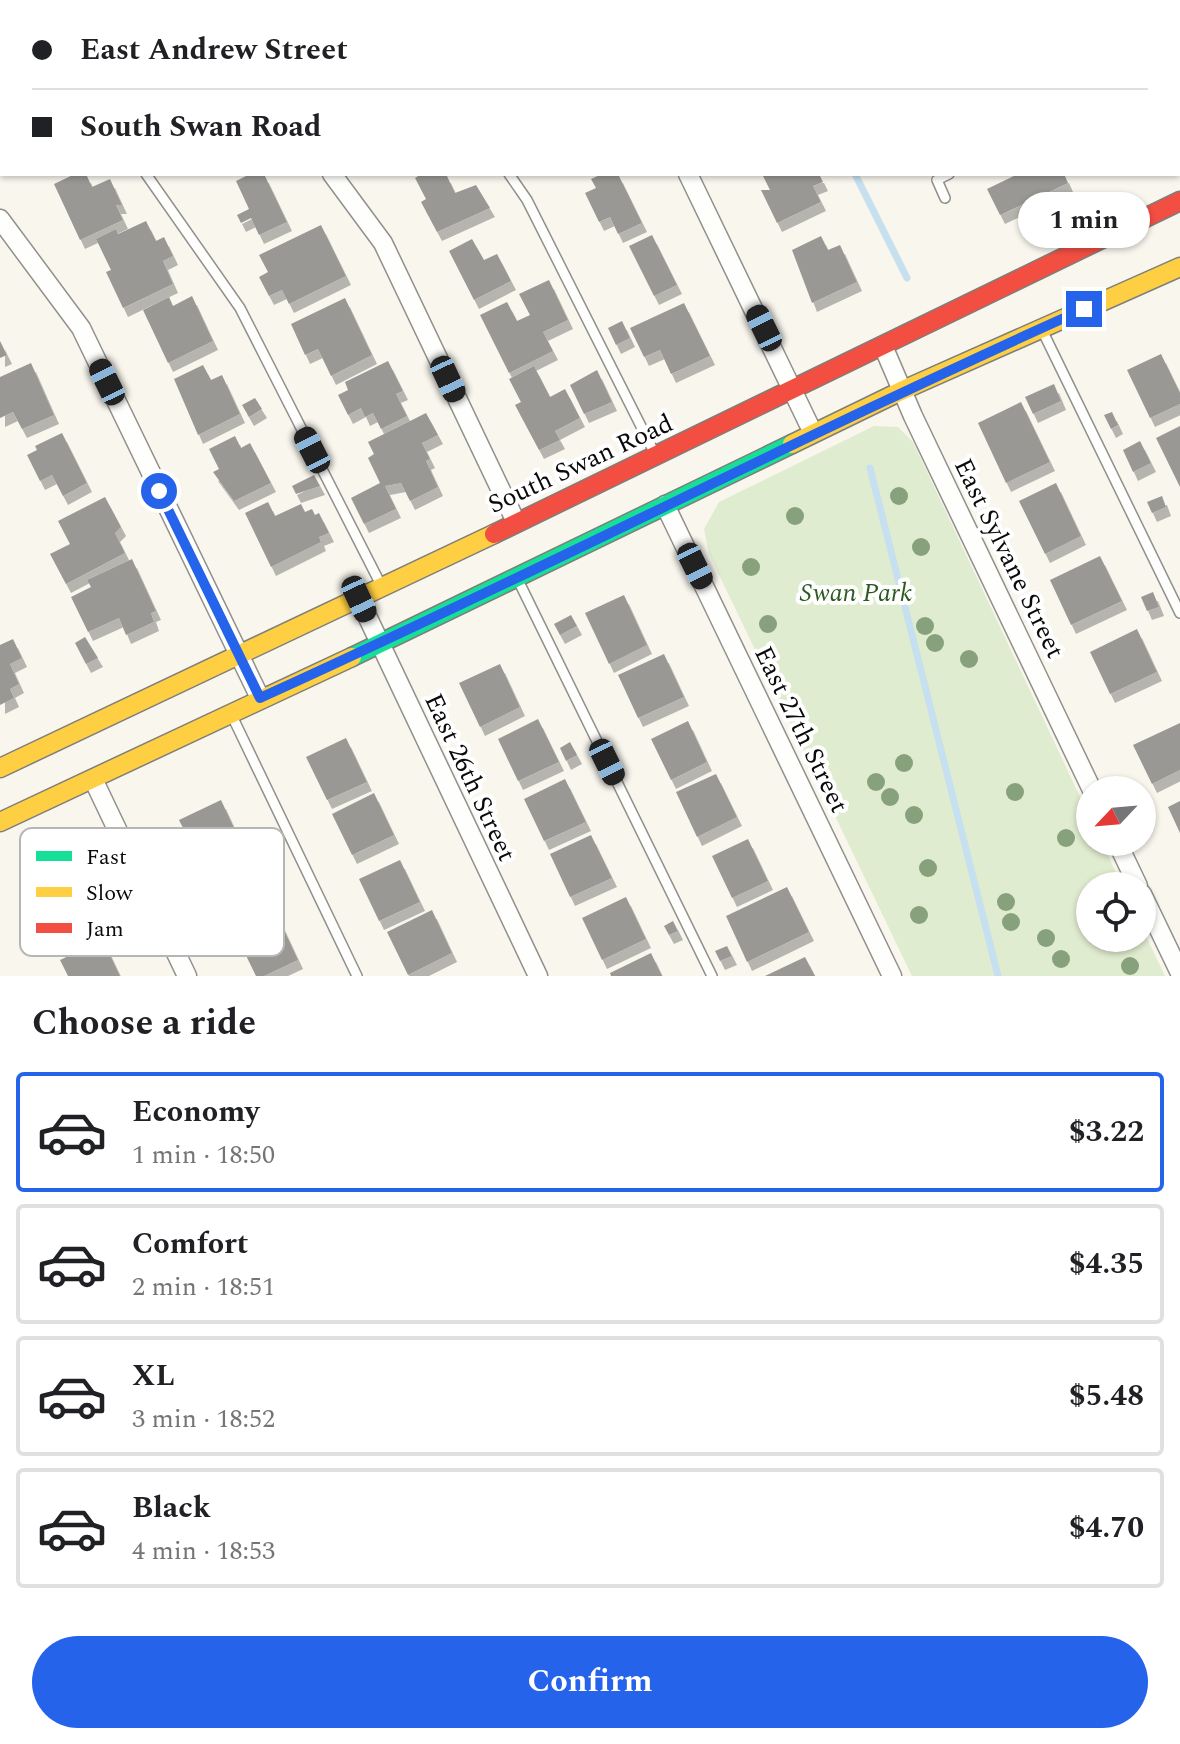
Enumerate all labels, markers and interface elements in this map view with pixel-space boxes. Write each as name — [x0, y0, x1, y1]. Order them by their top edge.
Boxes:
text: East Andrew Street — [80, 27, 348, 73]
text: South Swan Road — [80, 104, 321, 150]
callout: 1 min — [1018, 193, 1150, 249]
text: 1 min — [1049, 200, 1119, 240]
route end — [1066, 291, 1102, 327]
car — [743, 301, 785, 355]
car — [427, 352, 469, 406]
car — [86, 355, 128, 409]
street label: South Swan Road — [481, 403, 680, 524]
car — [290, 423, 334, 477]
street label: East Sylvane Street — [943, 452, 1075, 665]
route start — [141, 473, 177, 509]
car — [674, 539, 716, 593]
car — [338, 572, 380, 626]
park label: Swan Park — [800, 573, 912, 613]
street label: East 27th Street — [743, 639, 859, 820]
street label: East 26th Street — [414, 687, 527, 868]
car — [586, 735, 628, 789]
north arrow — [1076, 776, 1156, 856]
map controls — [1076, 776, 1156, 952]
legend — [20, 828, 284, 956]
text: Fast — [86, 841, 127, 874]
button: locate — [1076, 872, 1156, 952]
text: Slow — [86, 877, 134, 910]
text: Jam — [86, 913, 124, 946]
text: Choose a ride — [32, 996, 256, 1051]
text: Economy — [132, 1089, 259, 1135]
icon: car — [36, 1096, 108, 1168]
text: $3.22 — [1069, 1109, 1144, 1155]
text: 1 min · 18:50 — [132, 1135, 275, 1175]
text: Comfort — [132, 1221, 248, 1267]
icon: car — [36, 1228, 108, 1300]
text: $4.35 — [1069, 1241, 1144, 1287]
text: 2 min · 18:51 — [132, 1267, 275, 1307]
text: XL — [132, 1353, 175, 1399]
icon: car — [36, 1360, 108, 1432]
text: $5.48 — [1069, 1373, 1144, 1419]
text: 3 min · 18:52 — [132, 1399, 275, 1439]
text: Black — [132, 1485, 211, 1531]
icon: car — [36, 1492, 108, 1564]
text: $4.70 — [1069, 1505, 1144, 1551]
text: 4 min · 18:53 — [132, 1531, 275, 1571]
button: Confirm — [32, 1636, 1148, 1728]

